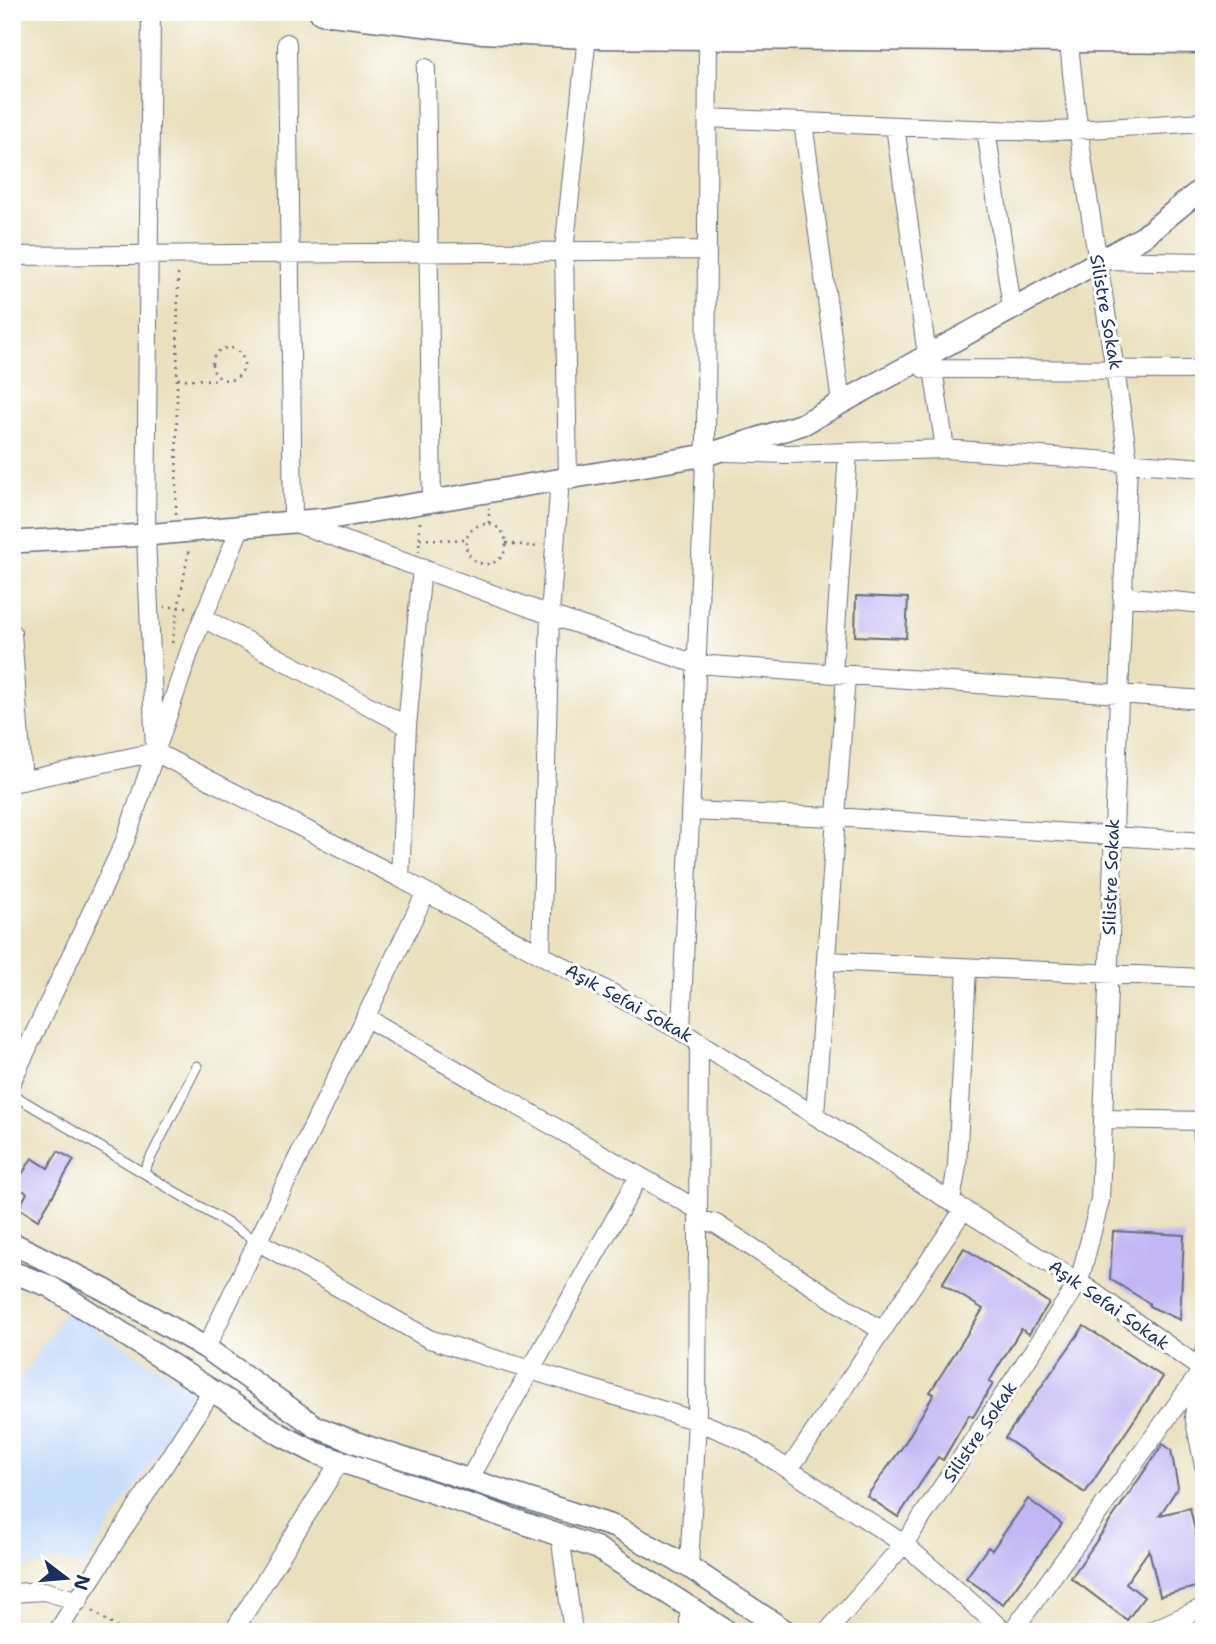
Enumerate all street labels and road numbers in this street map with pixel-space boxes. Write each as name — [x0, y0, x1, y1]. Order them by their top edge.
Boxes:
street label: Silistre Sokak — [1084, 252, 1128, 372]
street label: Silistre Sokak — [1097, 818, 1125, 936]
street label: Aşık Sefai Sokak — [561, 958, 697, 1048]
street label: Aşık Sefai Sokak — [1044, 1254, 1174, 1356]
street label: Silistre Sokak — [937, 1377, 1023, 1487]

